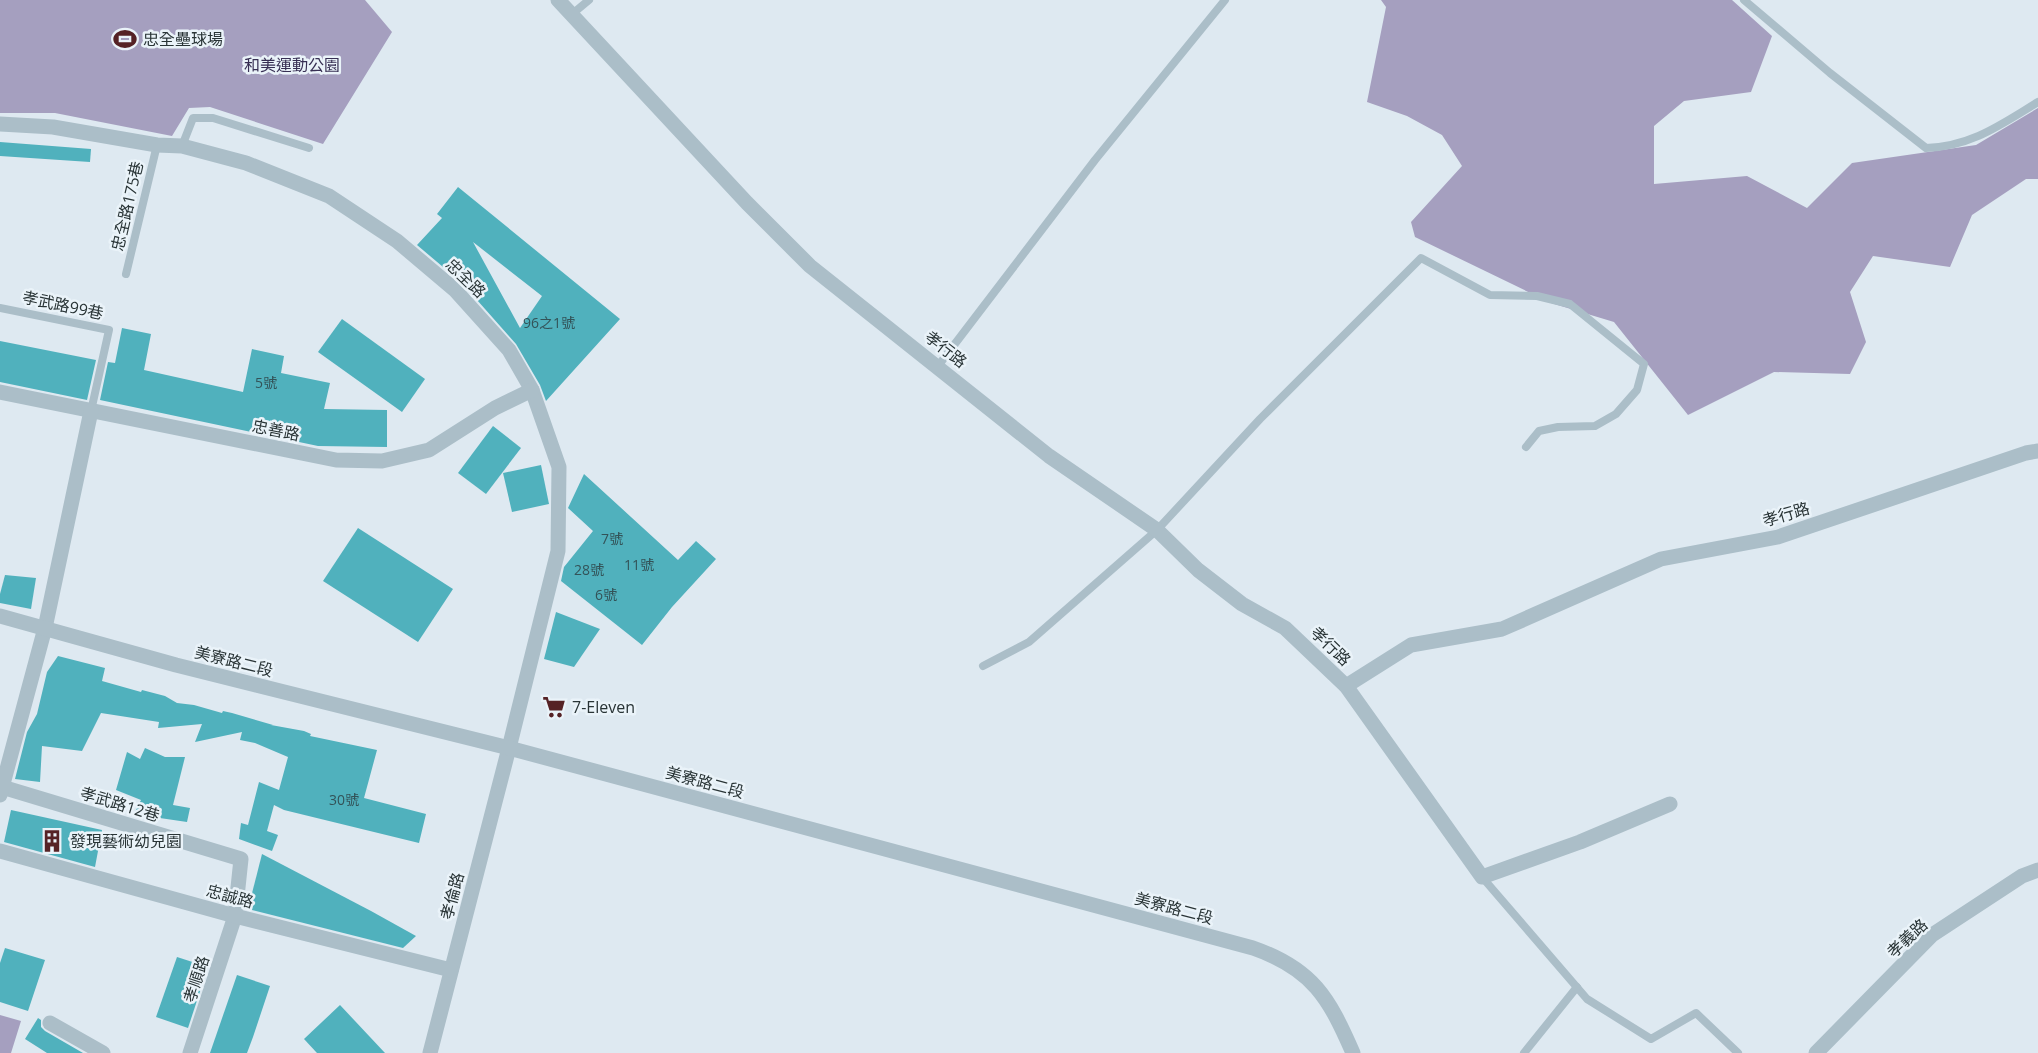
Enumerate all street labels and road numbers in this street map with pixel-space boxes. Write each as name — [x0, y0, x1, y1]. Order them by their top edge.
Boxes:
street label: 忠全路175巷 — [106, 159, 148, 253]
street label: 忠全路 — [441, 253, 491, 303]
street label: 孝武路99巷 — [20, 286, 106, 324]
street label: 孝行路 — [920, 326, 972, 372]
street label: 忠善路 — [250, 415, 302, 445]
street label: 孝行路 — [1760, 497, 1812, 531]
street label: 孝行路 — [1306, 621, 1356, 671]
street label: 美寮路二段 — [193, 641, 275, 681]
street label: 美寮路二段 — [664, 761, 746, 803]
street label: 孝武路12巷 — [77, 781, 163, 827]
street label: 孝倫路 — [435, 870, 469, 922]
street label: 忠誠路 — [204, 879, 256, 913]
street label: 美寮路二段 — [1133, 887, 1215, 929]
street label: 孝義路 — [1882, 914, 1932, 962]
street label: 孝順路 — [178, 953, 214, 1005]

